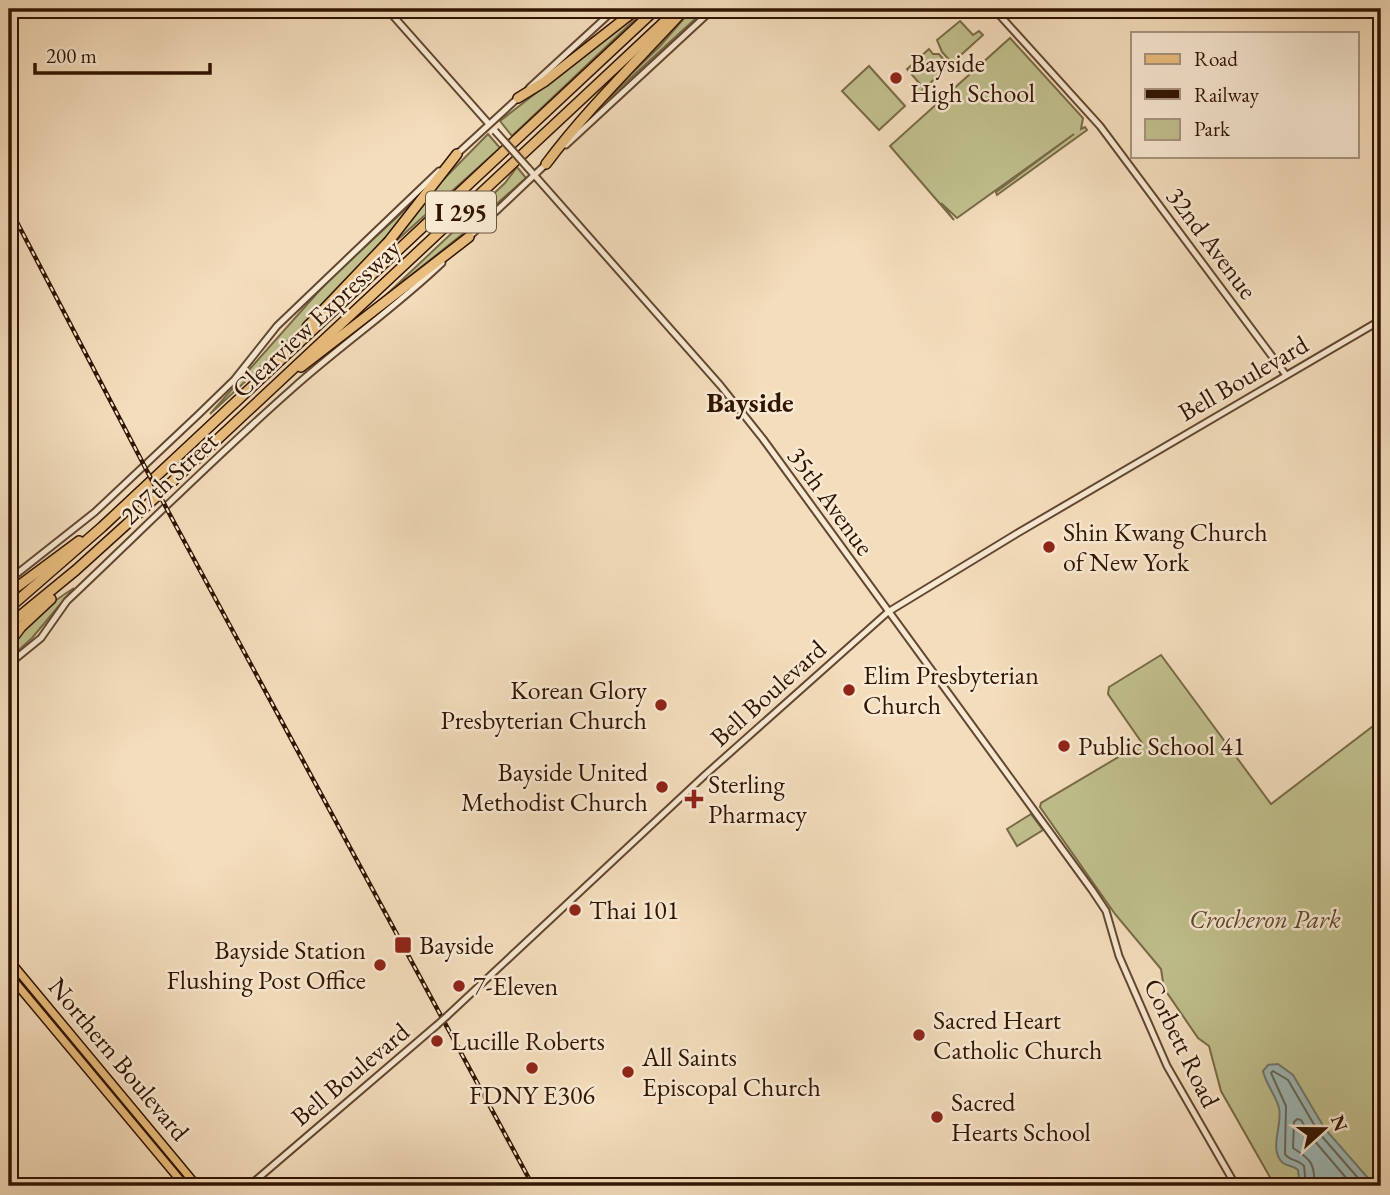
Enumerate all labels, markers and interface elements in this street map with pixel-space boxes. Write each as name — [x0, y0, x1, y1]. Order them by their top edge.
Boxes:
scale bar — [35, 32, 210, 76]
legend — [1131, 32, 1358, 158]
text: 200 m — [46, 42, 97, 69]
text: Road — [1194, 45, 1238, 72]
place label: Bayside High School — [910, 46, 1035, 110]
marker: Bayside High School — [888, 70, 904, 86]
text: Railway — [1194, 81, 1260, 108]
text: Park — [1194, 115, 1231, 142]
street label: 32nd Avenue — [1159, 180, 1265, 306]
road number: I 295 — [426, 192, 496, 232]
street label: Clearview Expressway — [224, 231, 408, 405]
street label: Bell Boulevard — [1172, 327, 1315, 429]
district label: Bayside — [706, 384, 794, 420]
street label: 207th Street — [113, 424, 225, 532]
street label: 35th Avenue — [780, 440, 882, 562]
place label: Shin Kwang Church of New York — [1063, 515, 1268, 579]
marker: Shin Kwang Church of New York — [1041, 539, 1057, 555]
street label: Bell Boulevard — [703, 631, 834, 754]
place label: Elim Presbyterian Church — [863, 658, 1039, 722]
place label: Korean Glory Presbyterian Church — [440, 673, 648, 737]
marker: Elim Presbyterian Church — [841, 682, 857, 698]
marker: Korean Glory Presbyterian Church — [653, 697, 669, 713]
place label: Public School 41 — [1078, 729, 1245, 763]
marker: Public School 41 — [1056, 738, 1072, 754]
place label: Bayside United Methodist Church — [461, 755, 649, 819]
place label: Sterling Pharmacy — [708, 767, 807, 831]
marker: Bayside United Methodist Church — [654, 779, 670, 795]
marker: Sterling Pharmacy — [686, 791, 702, 807]
place label: Thai 101 — [589, 893, 679, 927]
marker: Thai 101 — [567, 902, 583, 918]
park label: Crocheron Park — [1189, 902, 1341, 936]
place label: Bayside — [419, 928, 494, 962]
place label: Bayside Station Flushing Post Office — [166, 933, 366, 997]
marker: Bayside — [393, 935, 413, 955]
marker: Bayside Station Flushing Post Office — [372, 957, 388, 973]
place label: 7-Eleven — [473, 969, 559, 1003]
street label: Northern Boulevard — [41, 970, 198, 1148]
street label: Corbett Road — [1136, 973, 1228, 1114]
marker: 7-Eleven — [451, 978, 467, 994]
place label: Sacred Heart Catholic Church — [933, 1003, 1102, 1067]
street label: Bell Boulevard — [284, 1014, 417, 1133]
place label: Lucille Roberts — [451, 1024, 605, 1058]
marker: Sacred Heart Catholic Church — [911, 1027, 927, 1043]
marker: Lucille Roberts — [429, 1033, 445, 1049]
place label: All Saints Episcopal Church — [641, 1040, 821, 1104]
marker: FDNY E306 — [524, 1060, 540, 1076]
marker: All Saints Episcopal Church — [620, 1064, 636, 1080]
place label: FDNY E306 — [469, 1078, 595, 1112]
place label: Sacred Hearts School — [951, 1085, 1091, 1149]
north arrow — [1288, 1094, 1358, 1164]
marker: Sacred Hearts School — [929, 1109, 945, 1125]
text: N — [1325, 1111, 1354, 1135]

